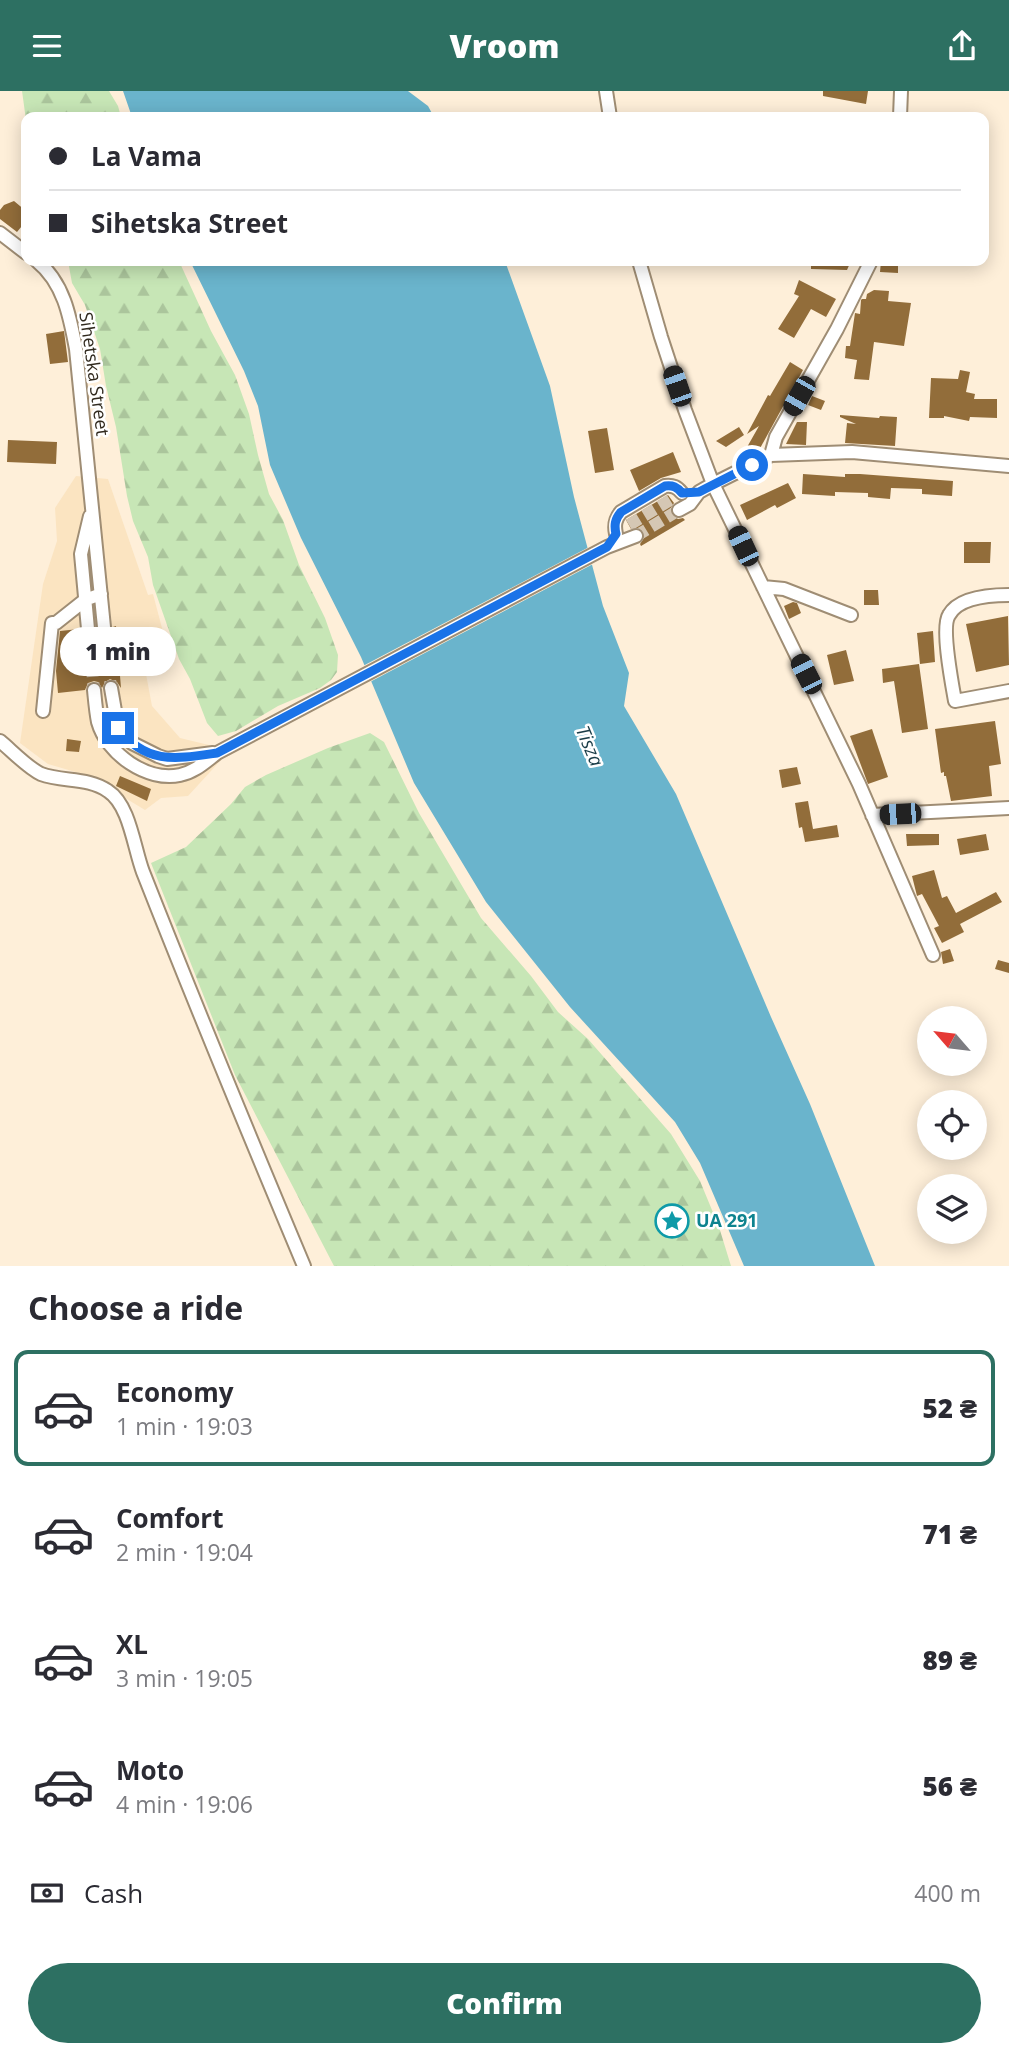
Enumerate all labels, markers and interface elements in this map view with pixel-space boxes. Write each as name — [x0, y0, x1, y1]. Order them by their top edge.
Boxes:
text: Vroom — [450, 24, 560, 67]
icon: menu — [28, 27, 66, 65]
icon: share — [943, 27, 981, 65]
text: La Vama — [91, 138, 202, 174]
text: Sihetska Street — [91, 205, 288, 241]
street label: Sihetska Street — [74, 310, 116, 437]
car — [661, 363, 694, 409]
car — [780, 373, 819, 419]
route start — [736, 449, 768, 481]
car — [725, 523, 762, 569]
callout: 1 min — [60, 627, 176, 675]
text: 1 min — [85, 635, 151, 667]
car — [788, 651, 825, 697]
route end — [102, 712, 134, 744]
water label: Tisza — [570, 722, 610, 770]
car — [879, 802, 922, 826]
north arrow — [917, 1006, 987, 1076]
map controls — [917, 1006, 987, 1244]
button: locate — [917, 1090, 987, 1160]
button: layers — [917, 1174, 987, 1244]
place icon: UA 291 — [653, 1202, 691, 1240]
place label: UA 291 — [696, 1208, 758, 1232]
text: Choose a ride — [28, 1286, 243, 1329]
text: Economy — [116, 1374, 234, 1410]
icon: car — [32, 1377, 95, 1440]
text: 52 ₴ — [922, 1390, 977, 1426]
text: 1 min · 19:03 — [116, 1410, 253, 1442]
text: Comfort — [116, 1500, 223, 1536]
icon: car — [32, 1503, 95, 1566]
text: 71 ₴ — [922, 1516, 977, 1552]
text: 2 min · 19:04 — [116, 1536, 253, 1568]
text: XL — [116, 1626, 148, 1662]
icon: car — [32, 1629, 95, 1692]
text: 89 ₴ — [922, 1642, 977, 1678]
text: 3 min · 19:05 — [116, 1662, 253, 1694]
text: Moto — [116, 1752, 184, 1788]
icon: car — [32, 1755, 95, 1818]
text: 56 ₴ — [922, 1768, 977, 1804]
text: 4 min · 19:06 — [116, 1788, 253, 1820]
icon: cash — [28, 1874, 66, 1912]
text: Cash — [84, 1875, 143, 1911]
text: 400 m — [914, 1877, 981, 1909]
button: Confirm — [28, 1963, 981, 2043]

